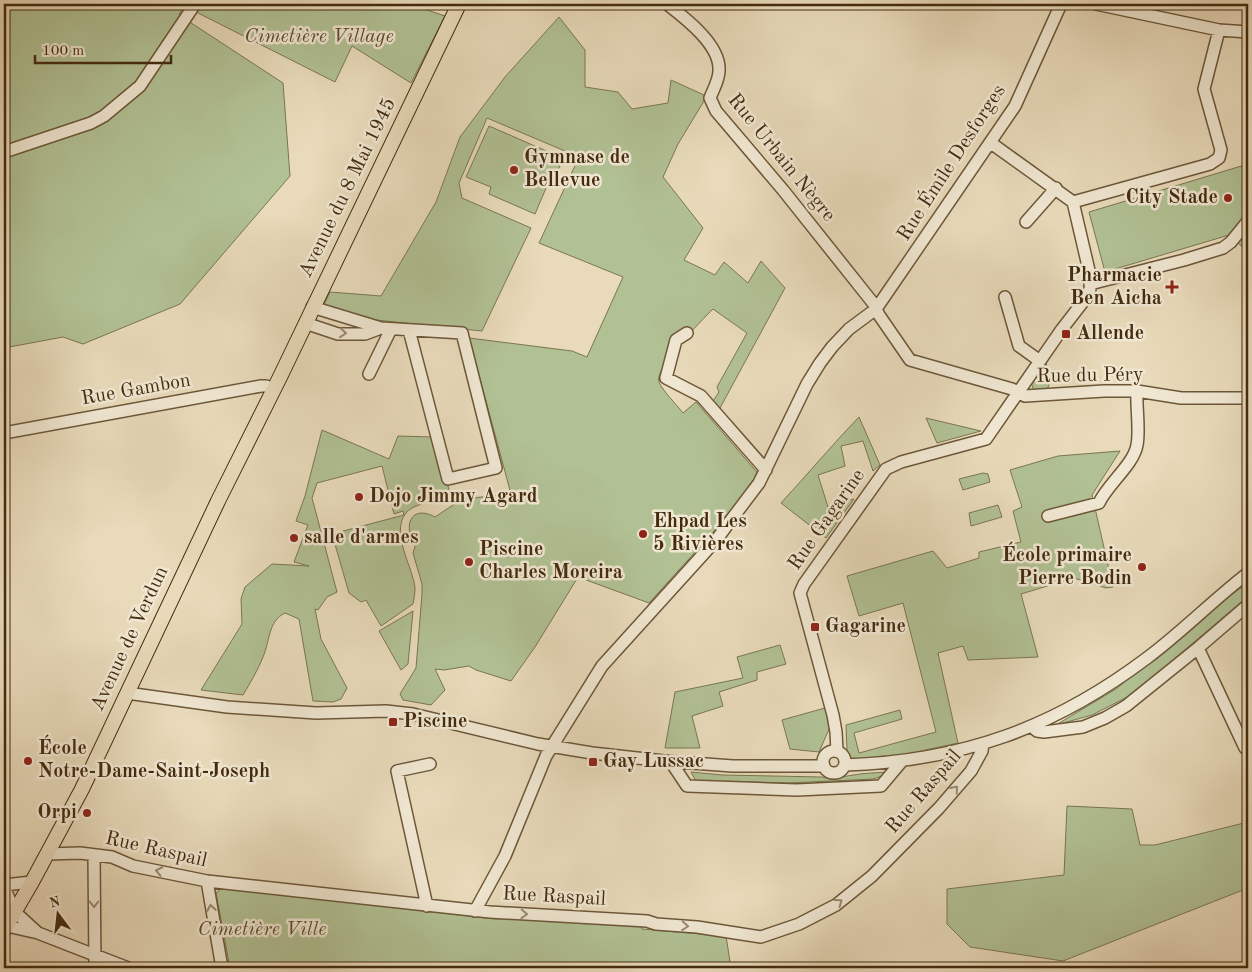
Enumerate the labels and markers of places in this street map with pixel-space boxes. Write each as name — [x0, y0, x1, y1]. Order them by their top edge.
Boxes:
place label: Gymnase de Bellevue — [524, 148, 630, 191]
marker: Gymnase de Bellevue — [508, 164, 520, 176]
place label: City Stade — [1125, 188, 1218, 208]
marker: City Stade — [1222, 192, 1234, 204]
place label: Pharmacie Ben Aicha — [1067, 266, 1162, 309]
marker: Pharmacie Ben Aicha — [1166, 281, 1178, 293]
place label: Allende — [1076, 324, 1144, 344]
marker: Allende — [1060, 328, 1072, 340]
place label: Dojo Jimmy Agard — [369, 487, 538, 507]
marker: Dojo Jimmy Agard — [353, 491, 365, 503]
place label: Ehpad Les 5 Rivières — [653, 512, 747, 555]
place label: salle d'armes — [304, 528, 419, 548]
marker: Ehpad Les 5 Rivières — [637, 528, 649, 540]
marker: salle d'armes — [288, 532, 300, 544]
place label: Piscine Charles Moreira — [479, 540, 623, 583]
place label: École primaire Pierre Bodin — [1002, 541, 1132, 589]
marker: Piscine Charles Moreira — [463, 556, 475, 568]
marker: École primaire Pierre Bodin — [1136, 561, 1148, 573]
place label: Gagarine — [825, 617, 906, 637]
marker: Gagarine — [809, 621, 821, 633]
place label: Piscine — [403, 712, 467, 732]
marker: Piscine — [387, 716, 399, 728]
place label: École Notre-Dame-Saint-Joseph — [38, 734, 270, 782]
place label: Gay Lussac — [603, 752, 704, 772]
marker: École Notre-Dame-Saint-Joseph — [22, 755, 34, 767]
marker: Gay Lussac — [587, 756, 599, 768]
place label: Orpi — [37, 803, 77, 823]
marker: Orpi — [81, 807, 93, 819]

